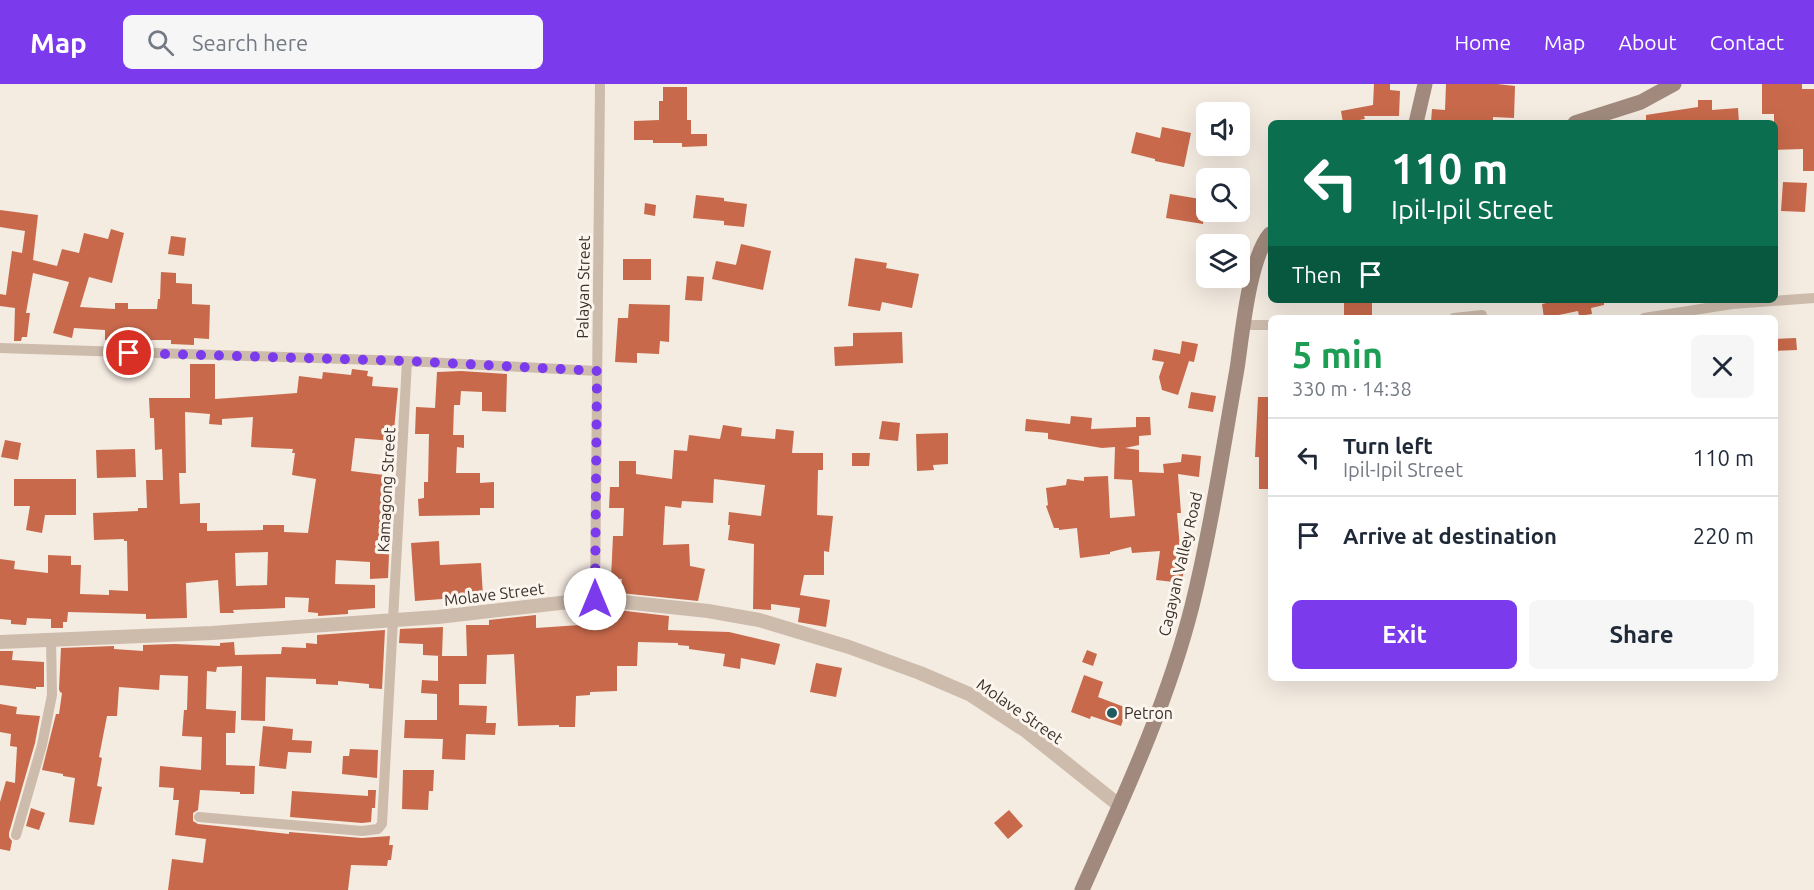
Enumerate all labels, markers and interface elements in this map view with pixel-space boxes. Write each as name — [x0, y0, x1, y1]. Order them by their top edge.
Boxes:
search box — [123, 15, 543, 69]
icon: search — [144, 26, 177, 59]
text: Map — [30, 27, 87, 58]
text: Search here — [192, 30, 308, 55]
text: Home — [1454, 30, 1511, 54]
text: Map — [1544, 30, 1585, 54]
text: About — [1618, 30, 1677, 54]
text: Contact — [1710, 30, 1784, 54]
map controls — [1196, 102, 1250, 288]
button: sound — [1196, 102, 1250, 156]
icon: left — [1292, 144, 1370, 222]
text: 110 m — [1391, 145, 1508, 192]
button: search — [1196, 168, 1250, 222]
text: Ipil-Ipil Street — [1391, 194, 1553, 224]
street label: Palayan Street — [573, 234, 593, 339]
button: layers — [1196, 234, 1250, 288]
icon: arrive — [1354, 258, 1387, 291]
text: Then — [1292, 262, 1342, 287]
pin — [103, 327, 154, 378]
text: 5 min — [1292, 334, 1383, 375]
button: close — [1691, 335, 1754, 398]
icon: arrive — [112, 336, 145, 369]
text: 330 m · 14:38 — [1292, 377, 1412, 400]
street label: Kamagong Street — [374, 426, 398, 553]
text: Turn left — [1343, 433, 1433, 458]
icon: left — [1292, 441, 1325, 474]
text: 110 m — [1693, 445, 1754, 470]
text: Ipil-Ipil Street — [1343, 458, 1463, 481]
street label: Cagayan Valley Road — [1155, 490, 1205, 638]
icon: arrive — [1292, 519, 1325, 552]
text: Arrive at destination — [1343, 523, 1557, 548]
text: 220 m — [1693, 523, 1754, 548]
position arrow — [563, 567, 627, 631]
street label: Molave Street — [443, 579, 546, 609]
button: Exit — [1292, 600, 1517, 669]
button: Share — [1529, 600, 1754, 669]
street label: Molave Street — [974, 675, 1067, 748]
place label: Petron — [1124, 704, 1173, 722]
marker: Petron — [1105, 706, 1119, 720]

